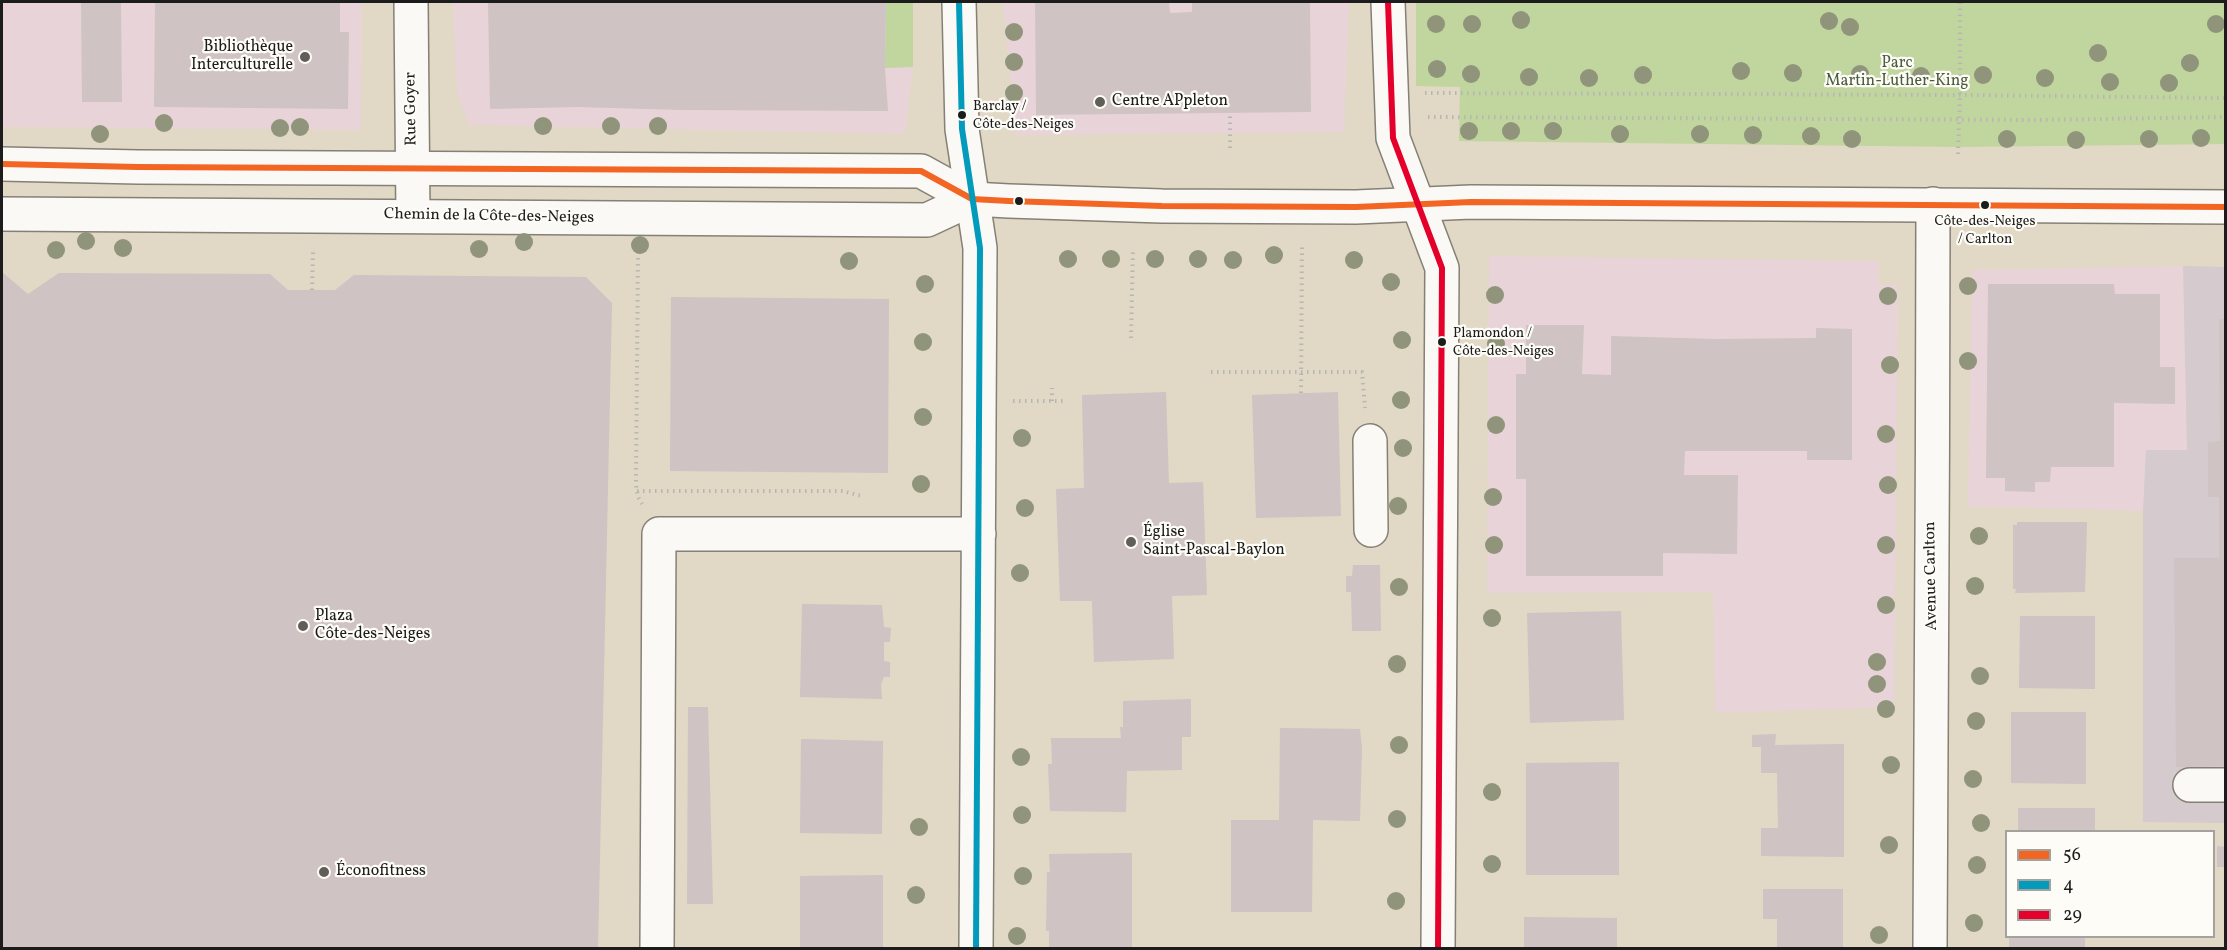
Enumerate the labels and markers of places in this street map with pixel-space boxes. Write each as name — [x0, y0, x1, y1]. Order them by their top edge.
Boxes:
place label: Bibliothèque Interculturelle — [191, 38, 293, 76]
marker: Bibliothèque Interculturelle — [298, 50, 312, 64]
place label: Centre APpleton — [1112, 92, 1228, 112]
marker: Centre APpleton — [1093, 95, 1107, 109]
place label: Barclay / Côte-des-Neiges — [973, 99, 1074, 132]
marker: Barclay / Côte-des-Neiges — [956, 109, 968, 121]
unlabelled marker — [1013, 195, 1025, 207]
marker: Côte-des-Neiges / Carlton — [1979, 199, 1991, 211]
place label: Côte-des-Neiges / Carlton — [1935, 214, 2035, 246]
place label: Plamondon / Côte-des-Neiges — [1453, 326, 1554, 358]
marker: Plamondon / Côte-des-Neiges — [1436, 336, 1448, 348]
place label: Église Saint-Pascal-Baylon — [1143, 523, 1285, 561]
marker: Église Saint-Pascal-Baylon — [1124, 535, 1138, 549]
place label: Plaza Côte-des-Neiges — [315, 607, 430, 645]
marker: Plaza Côte-des-Neiges — [296, 619, 310, 633]
place label: Éconofitness — [336, 862, 426, 882]
marker: Éconofitness — [317, 865, 331, 879]

